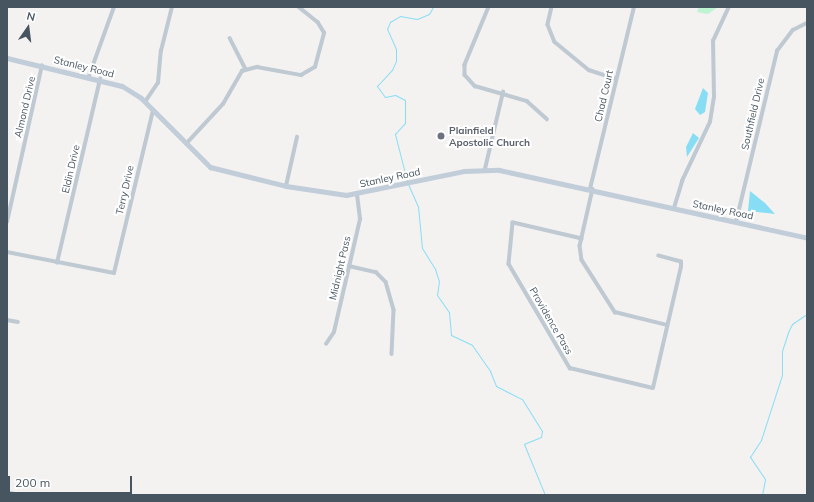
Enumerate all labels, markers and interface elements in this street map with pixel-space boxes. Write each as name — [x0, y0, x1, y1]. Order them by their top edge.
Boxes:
north arrow — [8, 8, 48, 48]
text: N — [25, 9, 37, 24]
street label: Stanley Road — [53, 54, 115, 80]
street label: Chad Court — [592, 69, 616, 123]
street label: Almond Drive — [12, 75, 38, 139]
street label: Southfield Drive — [739, 77, 767, 151]
place label: Plainfield Apostolic Church — [449, 124, 530, 148]
marker: Plainfield Apostolic Church — [436, 131, 446, 141]
street label: Eldin Drive — [60, 144, 82, 194]
street label: Terry Drive — [113, 164, 137, 216]
street label: Stanley Road — [359, 166, 421, 190]
street label: Stanley Road — [692, 198, 754, 222]
street label: Midnight Pass — [327, 235, 353, 301]
street label: Providence Pass — [527, 285, 575, 357]
scale bar — [10, 468, 134, 494]
text: 200 m — [15, 475, 50, 490]

